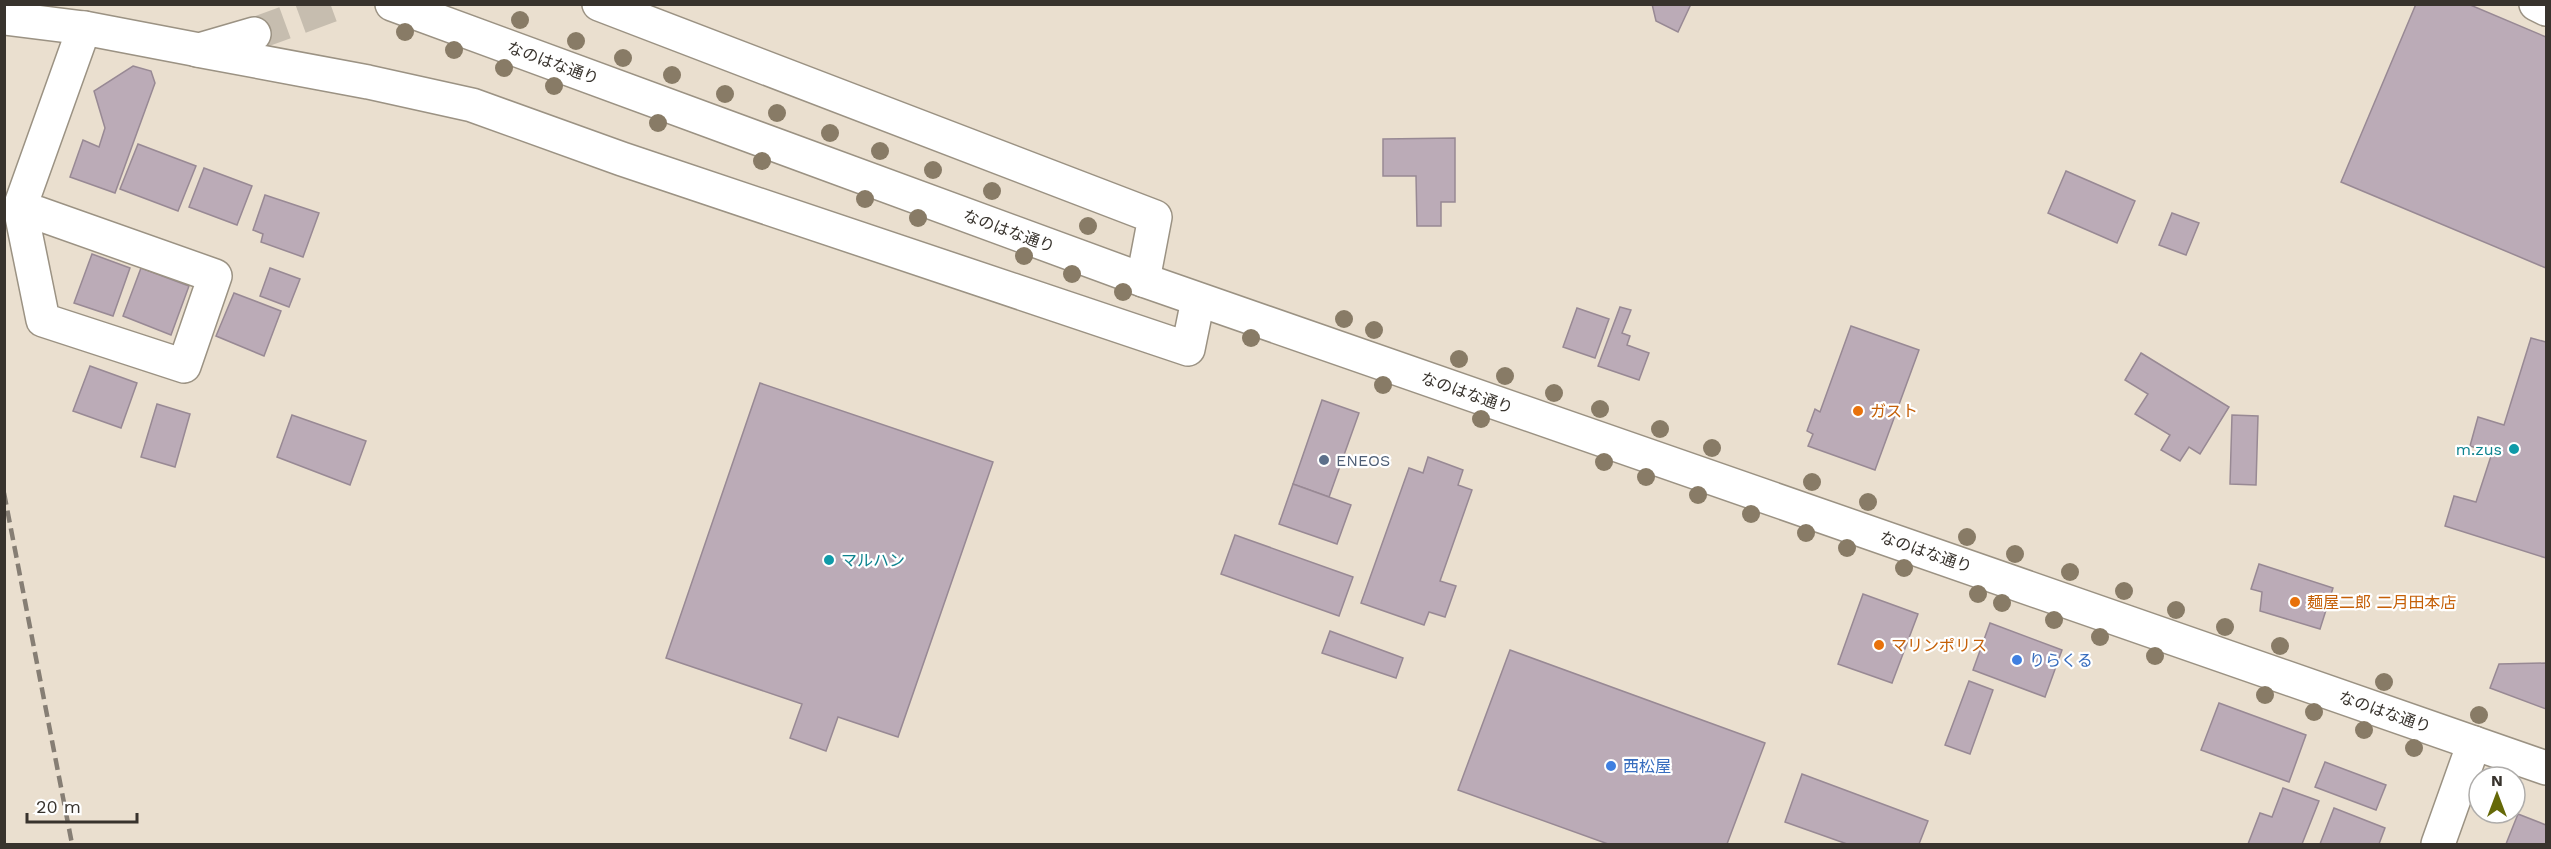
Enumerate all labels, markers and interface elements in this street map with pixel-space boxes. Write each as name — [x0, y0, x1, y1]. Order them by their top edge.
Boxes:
street label: なのはな通り — [505, 38, 601, 88]
street label: なのはな通り — [961, 206, 1057, 256]
street label: なのはな通り — [1419, 368, 1515, 418]
place label: ガスト — [1870, 402, 1918, 421]
marker: ガスト — [1851, 404, 1865, 418]
place label: m.zus — [2456, 440, 2502, 459]
marker: m.zus — [2507, 442, 2521, 456]
place label: ENEOS — [1336, 451, 1390, 470]
marker: ENEOS — [1317, 453, 1331, 467]
street label: なのはな通り — [1878, 527, 1974, 577]
place label: マルハン — [841, 551, 905, 570]
marker: マルハン — [822, 553, 836, 567]
place label: 麺屋二郎 二月田本店 — [2307, 593, 2456, 612]
marker: 麺屋二郎 二月田本店 — [2288, 595, 2302, 609]
place label: マリンポリス — [1891, 636, 1987, 655]
marker: マリンポリス — [1872, 638, 1886, 652]
place label: りらくる — [2029, 651, 2093, 670]
marker: りらくる — [2010, 653, 2024, 667]
street label: なのはな通り — [2337, 687, 2433, 737]
place label: 西松屋 — [1623, 757, 1671, 776]
marker: 西松屋 — [1604, 759, 1618, 773]
north arrow — [2467, 765, 2527, 825]
text: N — [2491, 771, 2503, 790]
scale bar — [27, 786, 136, 824]
text: 20 m — [36, 796, 81, 817]

